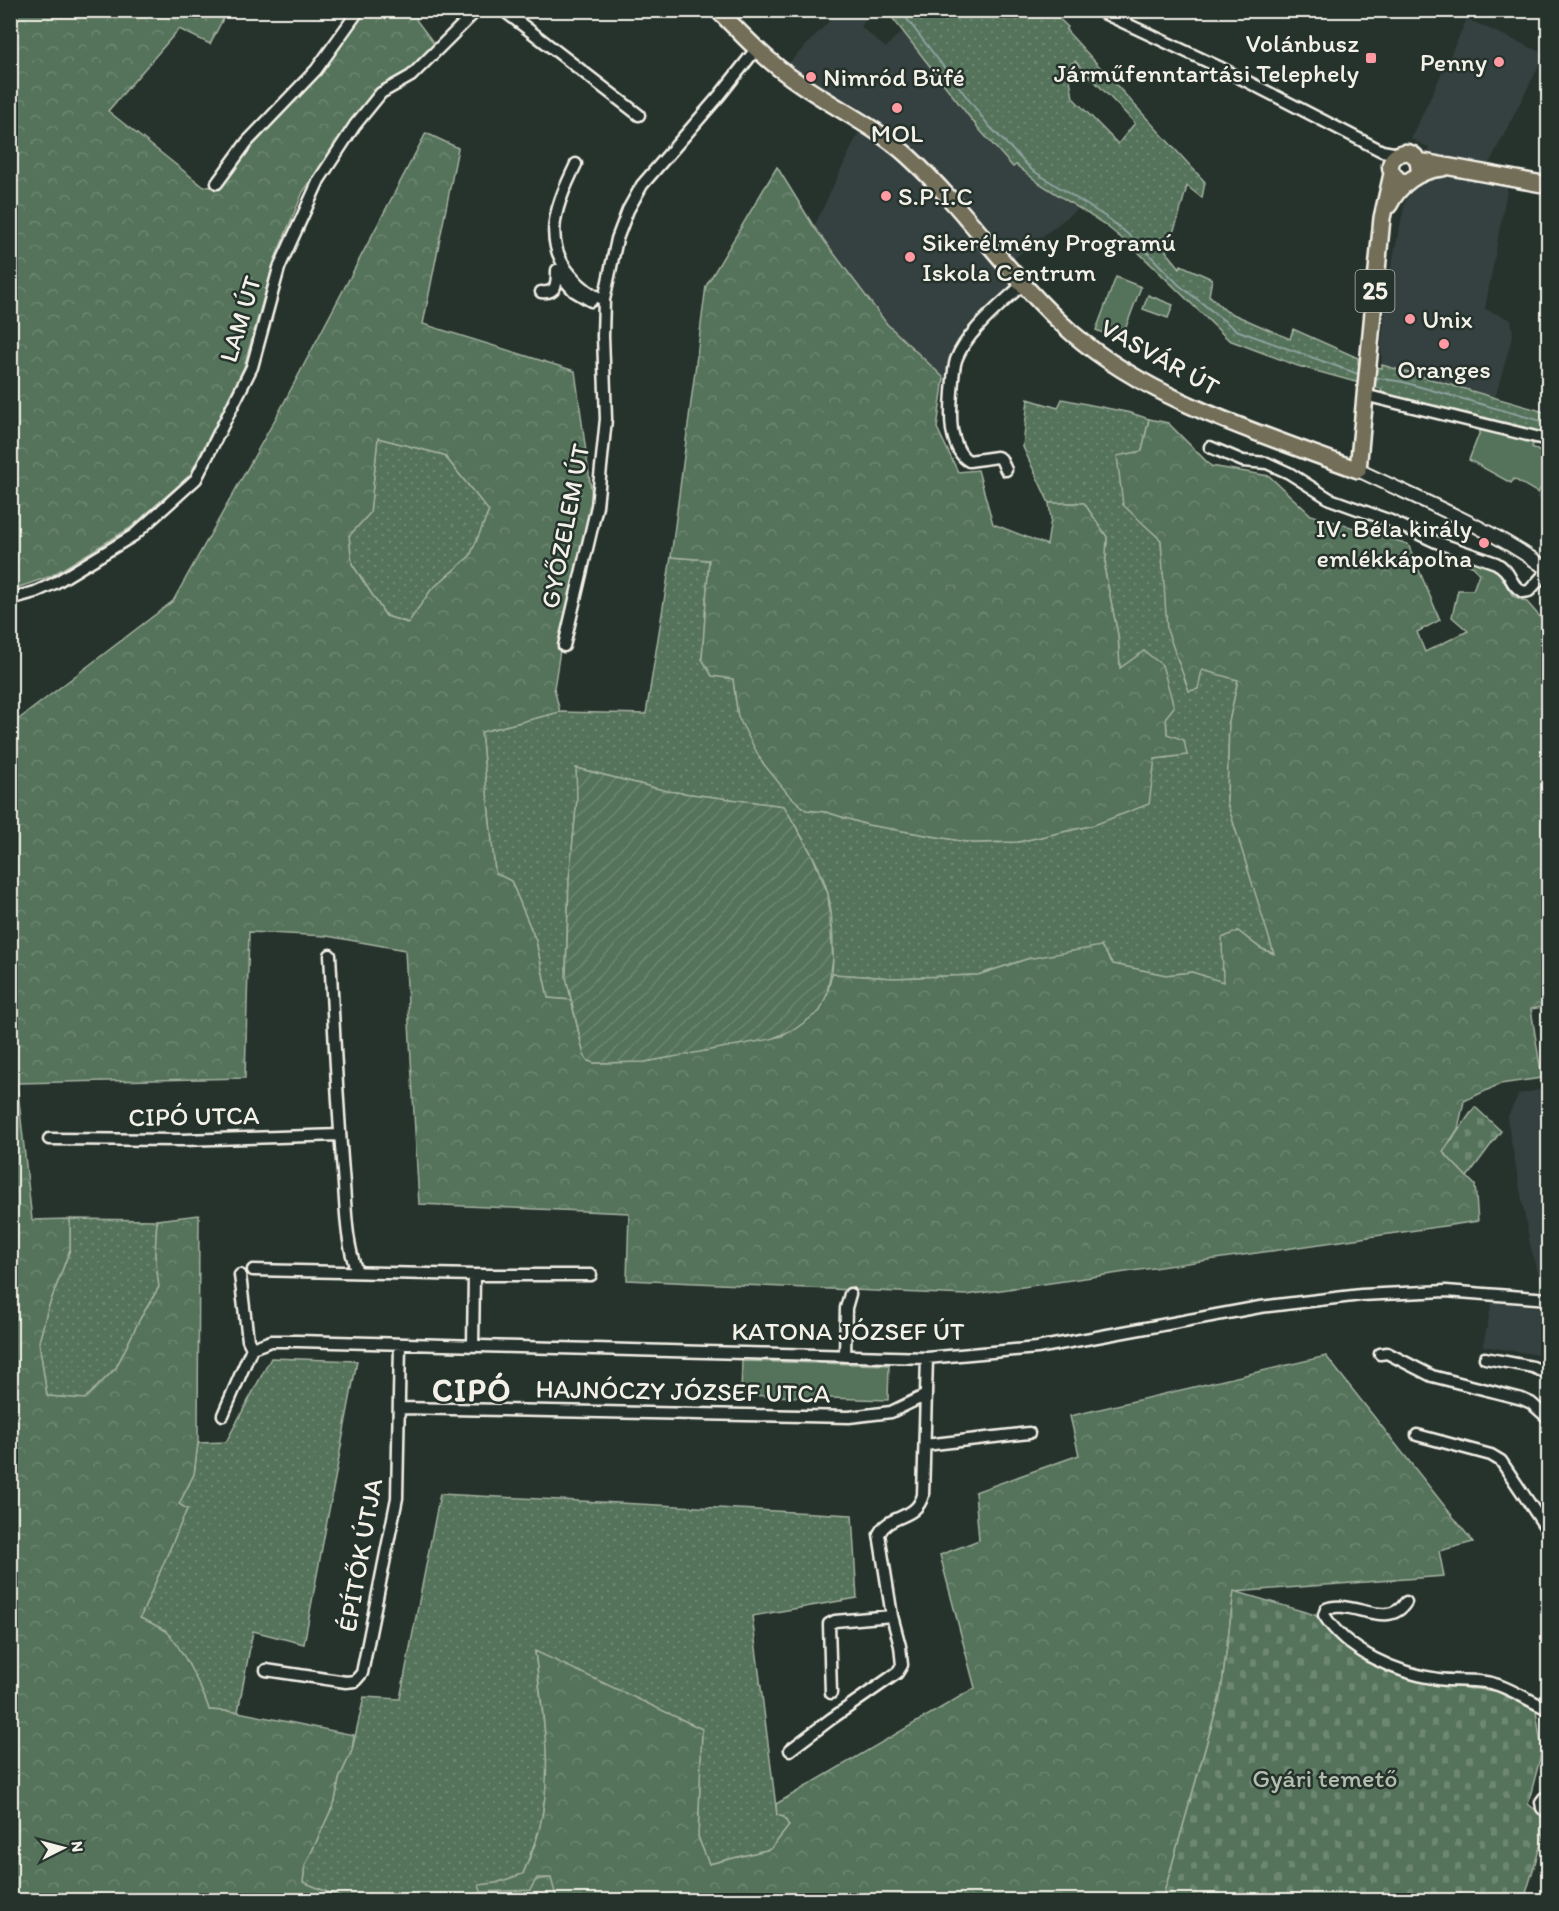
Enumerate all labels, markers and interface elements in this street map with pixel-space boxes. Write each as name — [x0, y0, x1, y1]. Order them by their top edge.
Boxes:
place label: Volánbusz Járműfenntartási Telephely — [1054, 27, 1359, 89]
place label: Penny — [1420, 46, 1487, 78]
marker: Volánbusz Járműfenntartási Telephely — [1364, 51, 1378, 65]
marker: Penny — [1492, 55, 1506, 69]
place label: Nimród Büfé — [823, 61, 965, 93]
marker: Nimród Büfé — [804, 70, 818, 84]
marker: MOL — [890, 101, 904, 115]
place label: MOL — [871, 117, 923, 149]
place label: S.P.I.C — [898, 180, 973, 212]
marker: S.P.I.C — [879, 189, 893, 203]
place label: Sikerélmény Programú Iskola Centrum — [922, 226, 1176, 288]
marker: Sikerélmény Programú Iskola Centrum — [903, 250, 917, 264]
road number: 25 — [1356, 270, 1394, 312]
street label: LAM ÚT — [212, 272, 268, 366]
place label: Unix — [1422, 303, 1473, 335]
street label: VASVÁR ÚT — [1095, 311, 1225, 403]
marker: Unix — [1403, 312, 1417, 326]
marker: Oranges — [1437, 337, 1451, 351]
place label: Oranges — [1397, 353, 1491, 385]
street label: GYŐZELEM ÚT — [533, 441, 597, 611]
place label: IV. Béla király emlékkápolna — [1316, 512, 1472, 574]
marker: IV. Béla király emlékkápolna — [1477, 536, 1491, 550]
street label: CIPÓ UTCA — [128, 1099, 260, 1133]
street label: KATONA JÓZSEF ÚT — [731, 1315, 965, 1347]
district label: CIPÓ — [432, 1371, 512, 1409]
street label: HAJNÓCZY JÓZSEF UTCA — [535, 1372, 831, 1410]
street label: ÉPÍTŐK ÚTJA — [331, 1475, 389, 1634]
park label: Gyári temető — [1252, 1762, 1398, 1794]
north arrow — [33, 1818, 93, 1878]
text: N — [67, 1840, 87, 1853]

